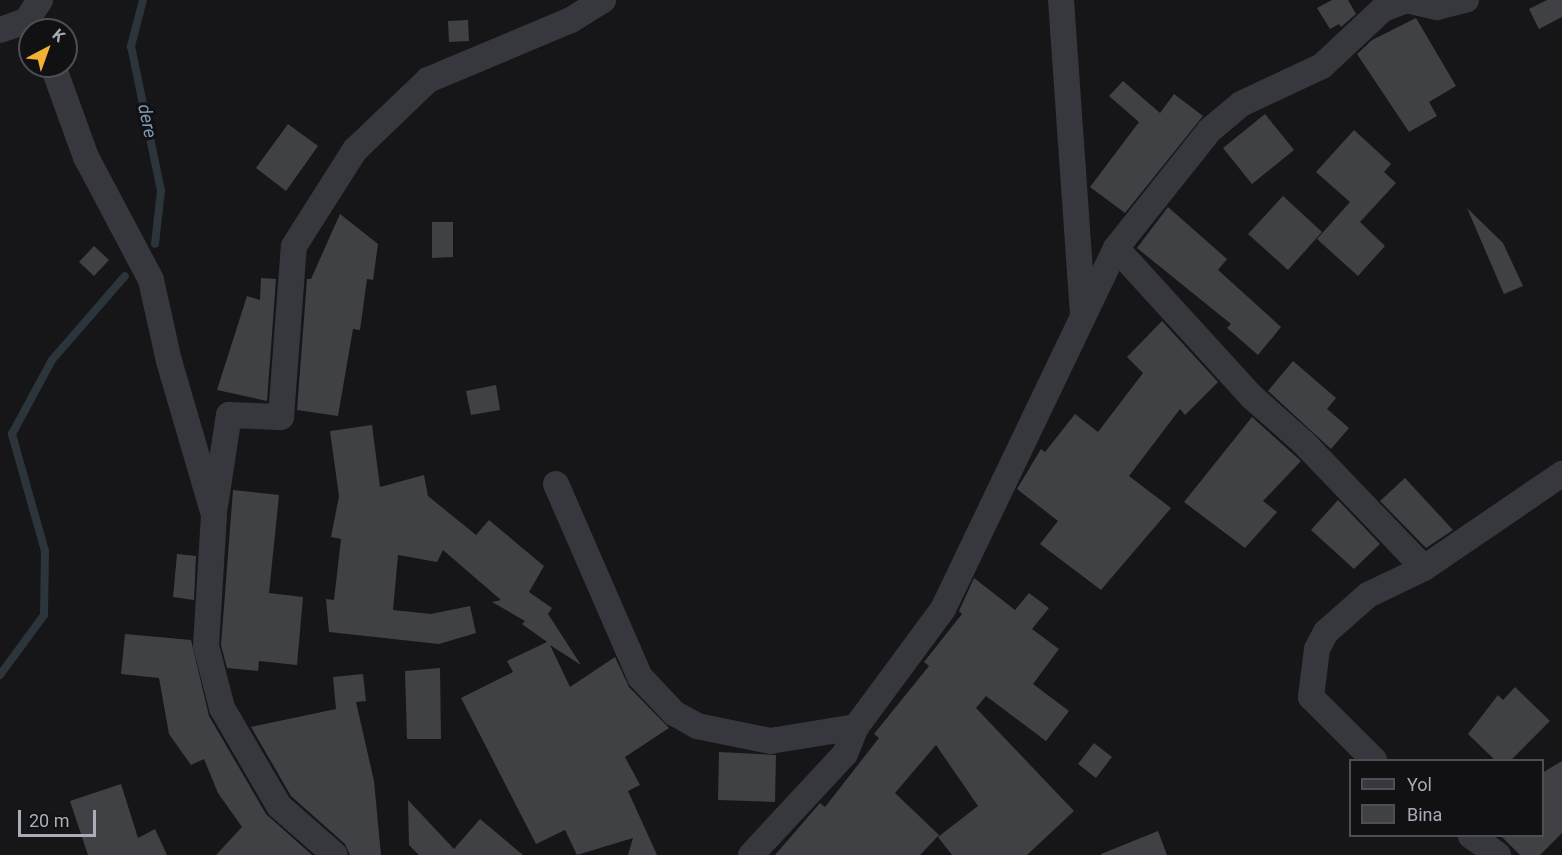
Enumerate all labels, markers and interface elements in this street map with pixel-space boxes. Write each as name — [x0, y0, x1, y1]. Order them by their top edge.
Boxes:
north arrow — [18, 18, 78, 78]
text: K — [49, 25, 69, 46]
water label: dere — [133, 102, 161, 140]
legend — [1349, 759, 1544, 837]
text: Yol — [1407, 774, 1432, 795]
scale bar — [21, 798, 99, 836]
text: Bina — [1407, 804, 1442, 825]
text: 20 m — [29, 810, 69, 831]

